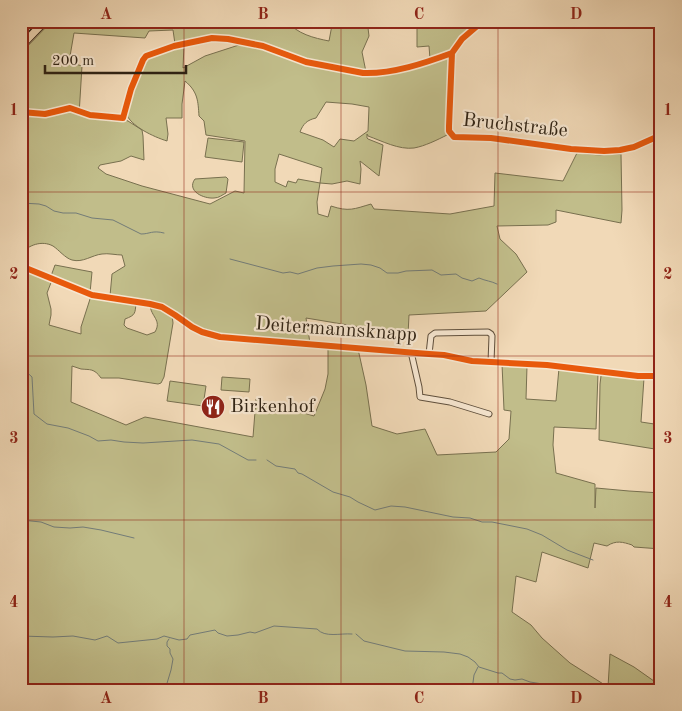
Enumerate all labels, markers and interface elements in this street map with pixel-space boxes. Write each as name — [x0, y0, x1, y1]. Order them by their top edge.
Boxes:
text: A — [100, 7, 112, 23]
text: B — [257, 7, 269, 23]
text: C — [414, 7, 424, 23]
text: D — [570, 7, 582, 23]
scale bar — [45, 42, 186, 74]
text: 200 m — [52, 54, 94, 69]
text: 1 — [9, 103, 19, 119]
text: 1 — [663, 103, 673, 119]
street label: Bruchstraße — [461, 111, 569, 141]
text: 2 — [9, 267, 19, 283]
text: 2 — [663, 267, 673, 283]
street label: Deitermannsknapp — [254, 314, 418, 346]
restaurant icon: Birkenhof — [200, 394, 226, 420]
place label: Birkenhof — [230, 397, 317, 417]
text: 3 — [9, 431, 19, 447]
text: 3 — [663, 431, 673, 447]
text: 4 — [9, 595, 19, 611]
text: 4 — [663, 595, 673, 611]
text: A — [100, 691, 112, 707]
text: B — [257, 691, 269, 707]
text: C — [414, 691, 424, 707]
text: D — [570, 691, 582, 707]

